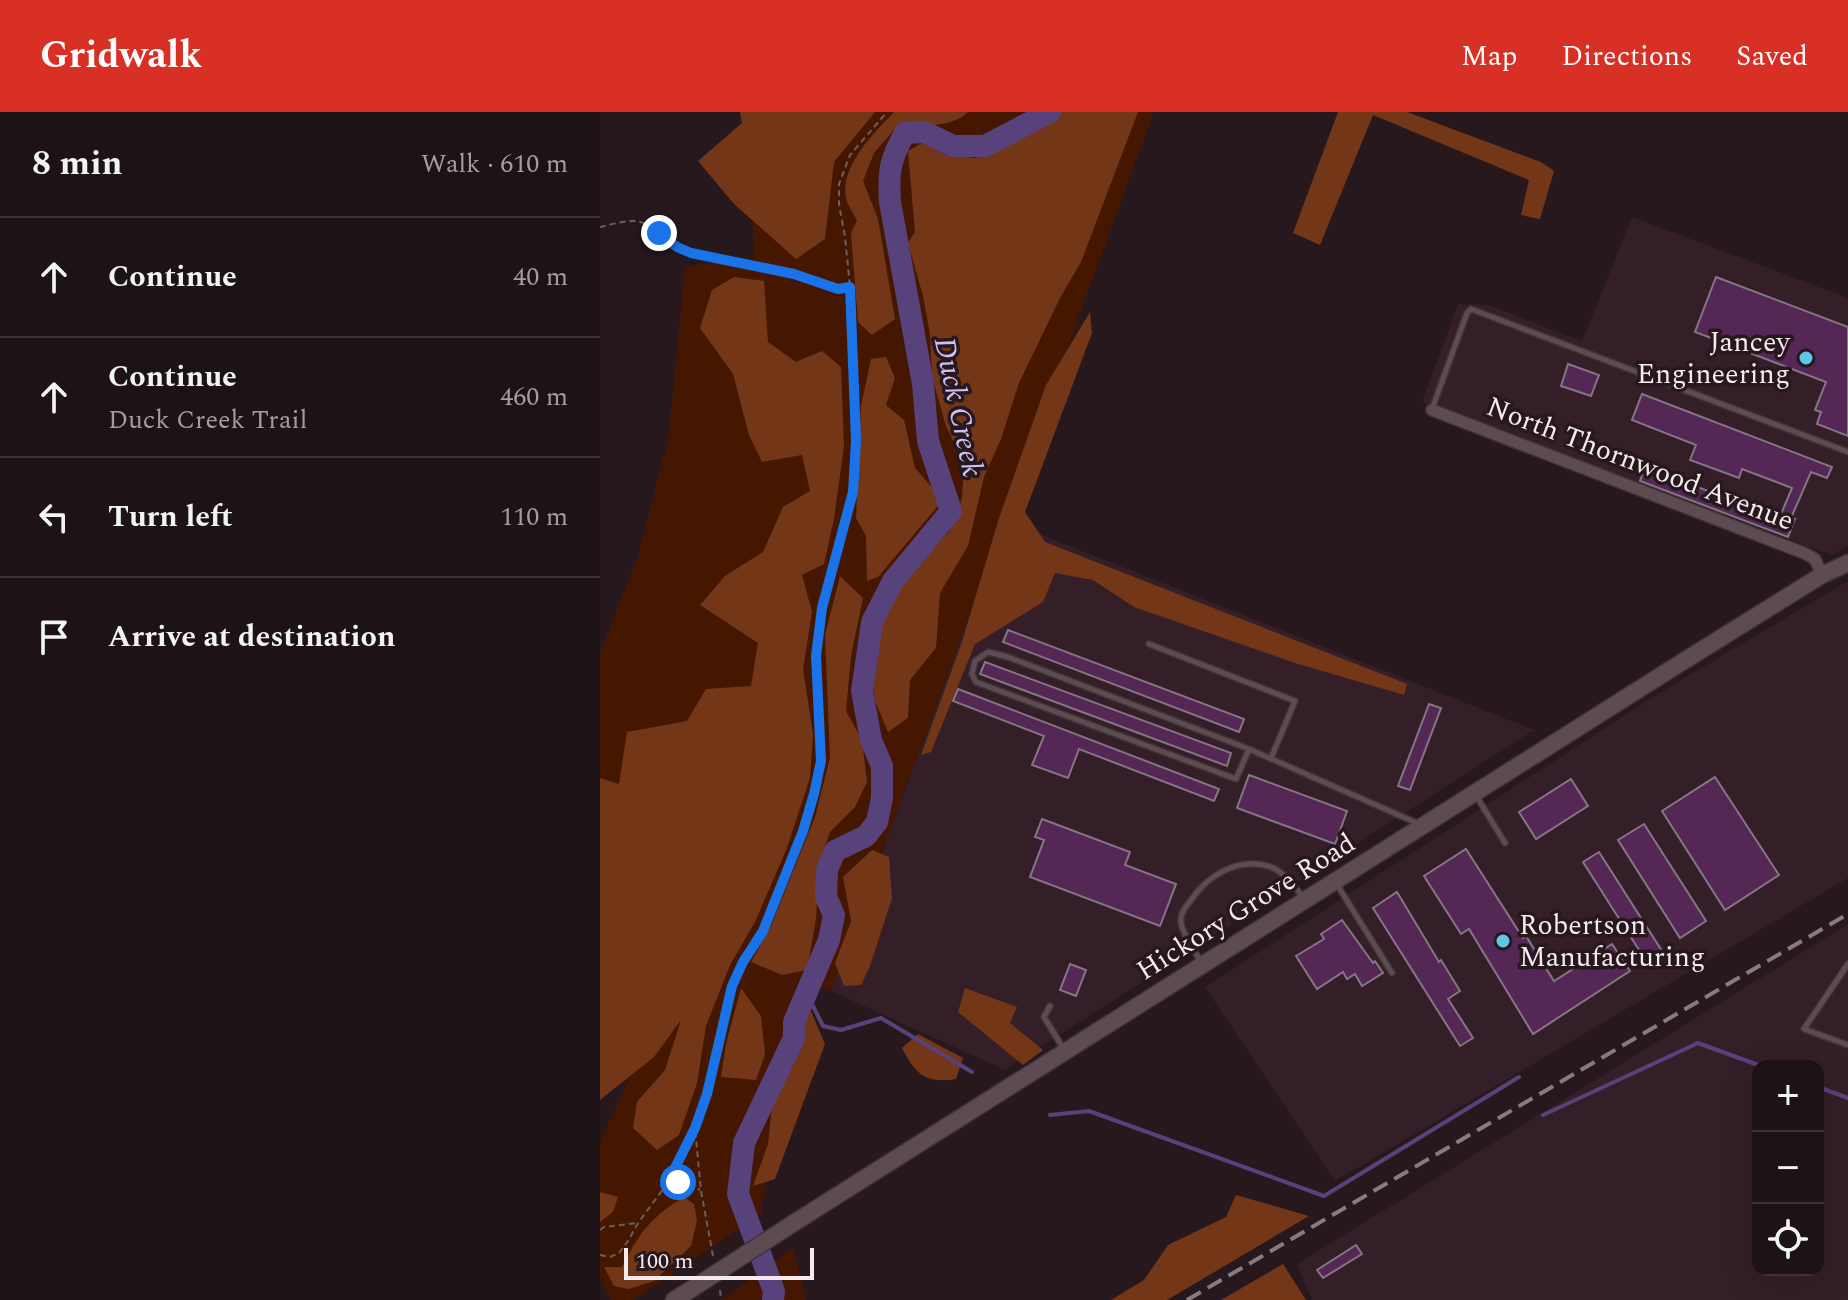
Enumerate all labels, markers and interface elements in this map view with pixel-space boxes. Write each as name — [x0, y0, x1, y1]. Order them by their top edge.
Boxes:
text: Gridwalk — [40, 27, 202, 85]
text: Map — [1461, 35, 1518, 78]
text: Directions — [1562, 35, 1692, 78]
text: Saved — [1736, 35, 1808, 78]
text: 8 min — [32, 138, 122, 190]
text: Walk · 610 m — [421, 144, 568, 184]
route end — [641, 215, 677, 251]
text: Continue — [108, 254, 237, 300]
icon: ahead — [32, 255, 76, 299]
text: 40 m — [513, 257, 568, 297]
place label: Jancey Engineering — [1637, 321, 1792, 396]
water label: Duck Creek — [921, 333, 995, 481]
marker: Jancey Engineering — [1797, 349, 1815, 367]
text: Continue — [108, 354, 237, 400]
icon: ahead — [32, 375, 76, 419]
text: 460 m — [500, 377, 568, 417]
street label: North Thornwood Avenue — [1480, 386, 1800, 542]
text: Duck Creek Trail — [108, 400, 307, 440]
text: Turn left — [108, 494, 233, 540]
icon: left — [32, 495, 76, 539]
text: 110 m — [500, 497, 568, 537]
text: Arrive at destination — [108, 614, 395, 660]
icon: arrive — [32, 615, 76, 659]
street label: Hickory Grove Road — [1128, 822, 1364, 992]
place label: Robertson Manufacturing — [1519, 904, 1705, 979]
marker: Robertson Manufacturing — [1494, 932, 1512, 950]
map controls — [1752, 1060, 1824, 1276]
button: + — [1752, 1060, 1824, 1132]
button: − — [1752, 1132, 1824, 1204]
route start — [660, 1164, 696, 1200]
button: locate — [1752, 1204, 1824, 1276]
scale bar — [624, 1244, 814, 1280]
text: 100 m — [636, 1245, 693, 1278]

